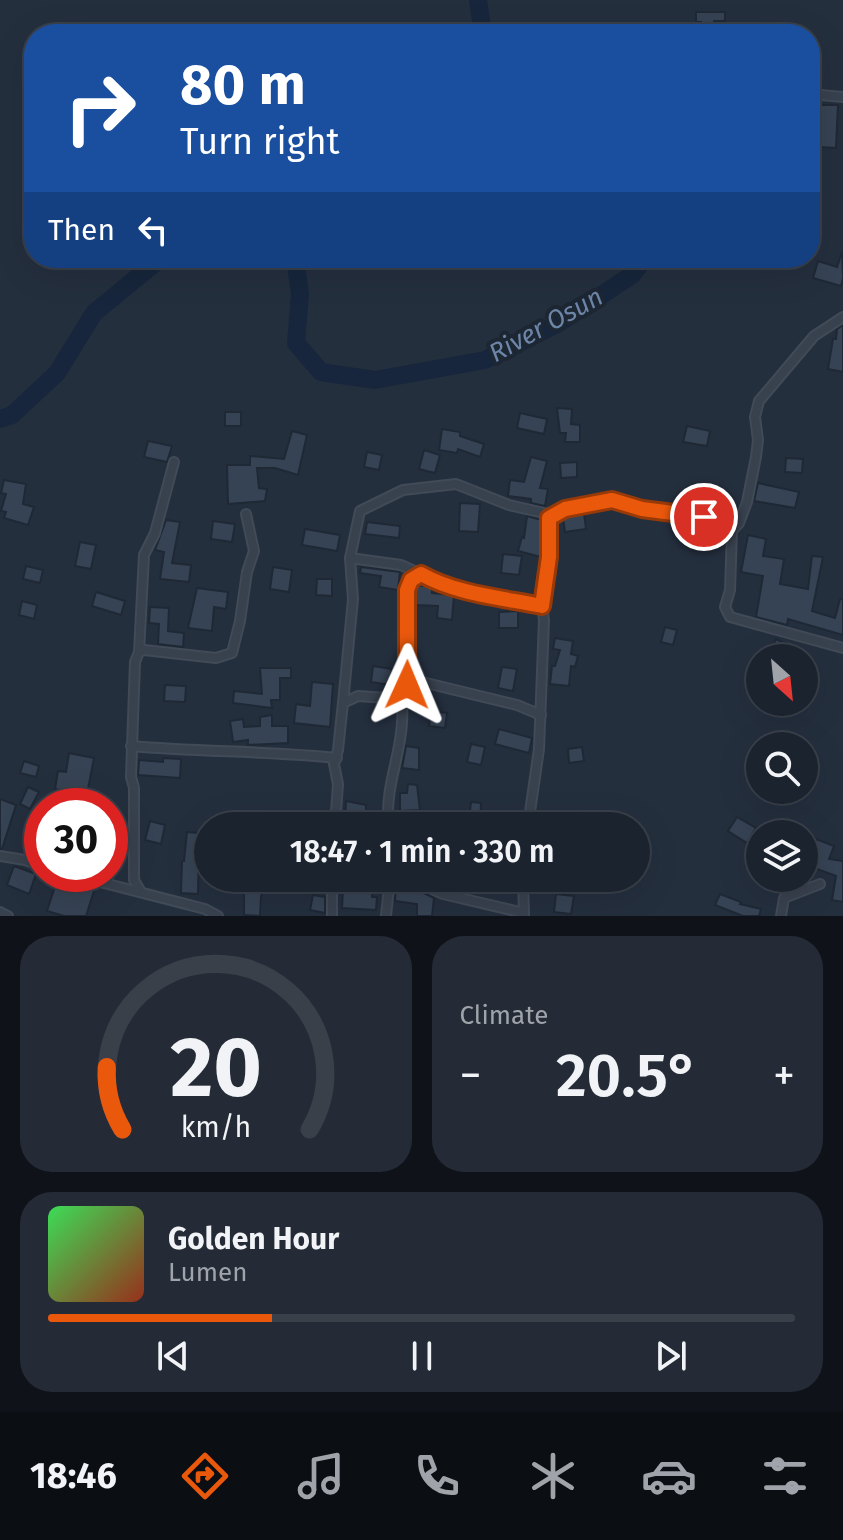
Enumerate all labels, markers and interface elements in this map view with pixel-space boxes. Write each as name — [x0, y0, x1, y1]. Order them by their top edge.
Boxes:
text: 80 m — [180, 52, 306, 119]
icon: right — [48, 56, 152, 160]
text: Turn right — [180, 120, 340, 164]
icon: left — [131, 208, 175, 252]
text: Then — [48, 212, 115, 248]
water label: River Osun — [484, 281, 608, 369]
pin — [670, 483, 738, 551]
icon: arrive — [682, 495, 726, 539]
position arrow — [365, 643, 449, 727]
north arrow — [746, 644, 818, 716]
map controls — [746, 644, 818, 892]
button: search — [746, 732, 818, 804]
speed limit sign: 30 — [24, 788, 128, 892]
button: layers — [746, 820, 818, 892]
text: 18:47 · 1 min · 330 m — [290, 834, 554, 870]
text: Climate — [460, 1000, 548, 1031]
text: 20 — [170, 1018, 262, 1118]
text: 20.5° — [556, 1040, 699, 1112]
text: − — [460, 1049, 482, 1102]
text: + — [773, 1049, 795, 1102]
text: km/h — [180, 1110, 251, 1145]
text: Golden Hour — [168, 1221, 339, 1257]
text: Lumen — [168, 1257, 247, 1288]
icon: previous — [151, 1334, 195, 1378]
icon: pause — [400, 1334, 444, 1378]
icon: next — [649, 1334, 693, 1378]
icon: directions — [177, 1448, 233, 1504]
icon: music — [293, 1448, 349, 1504]
icon: phone — [409, 1448, 465, 1504]
icon: climate — [525, 1448, 581, 1504]
icon: car — [641, 1448, 697, 1504]
icon: filters — [757, 1448, 813, 1504]
text: 18:46 — [30, 1454, 117, 1498]

